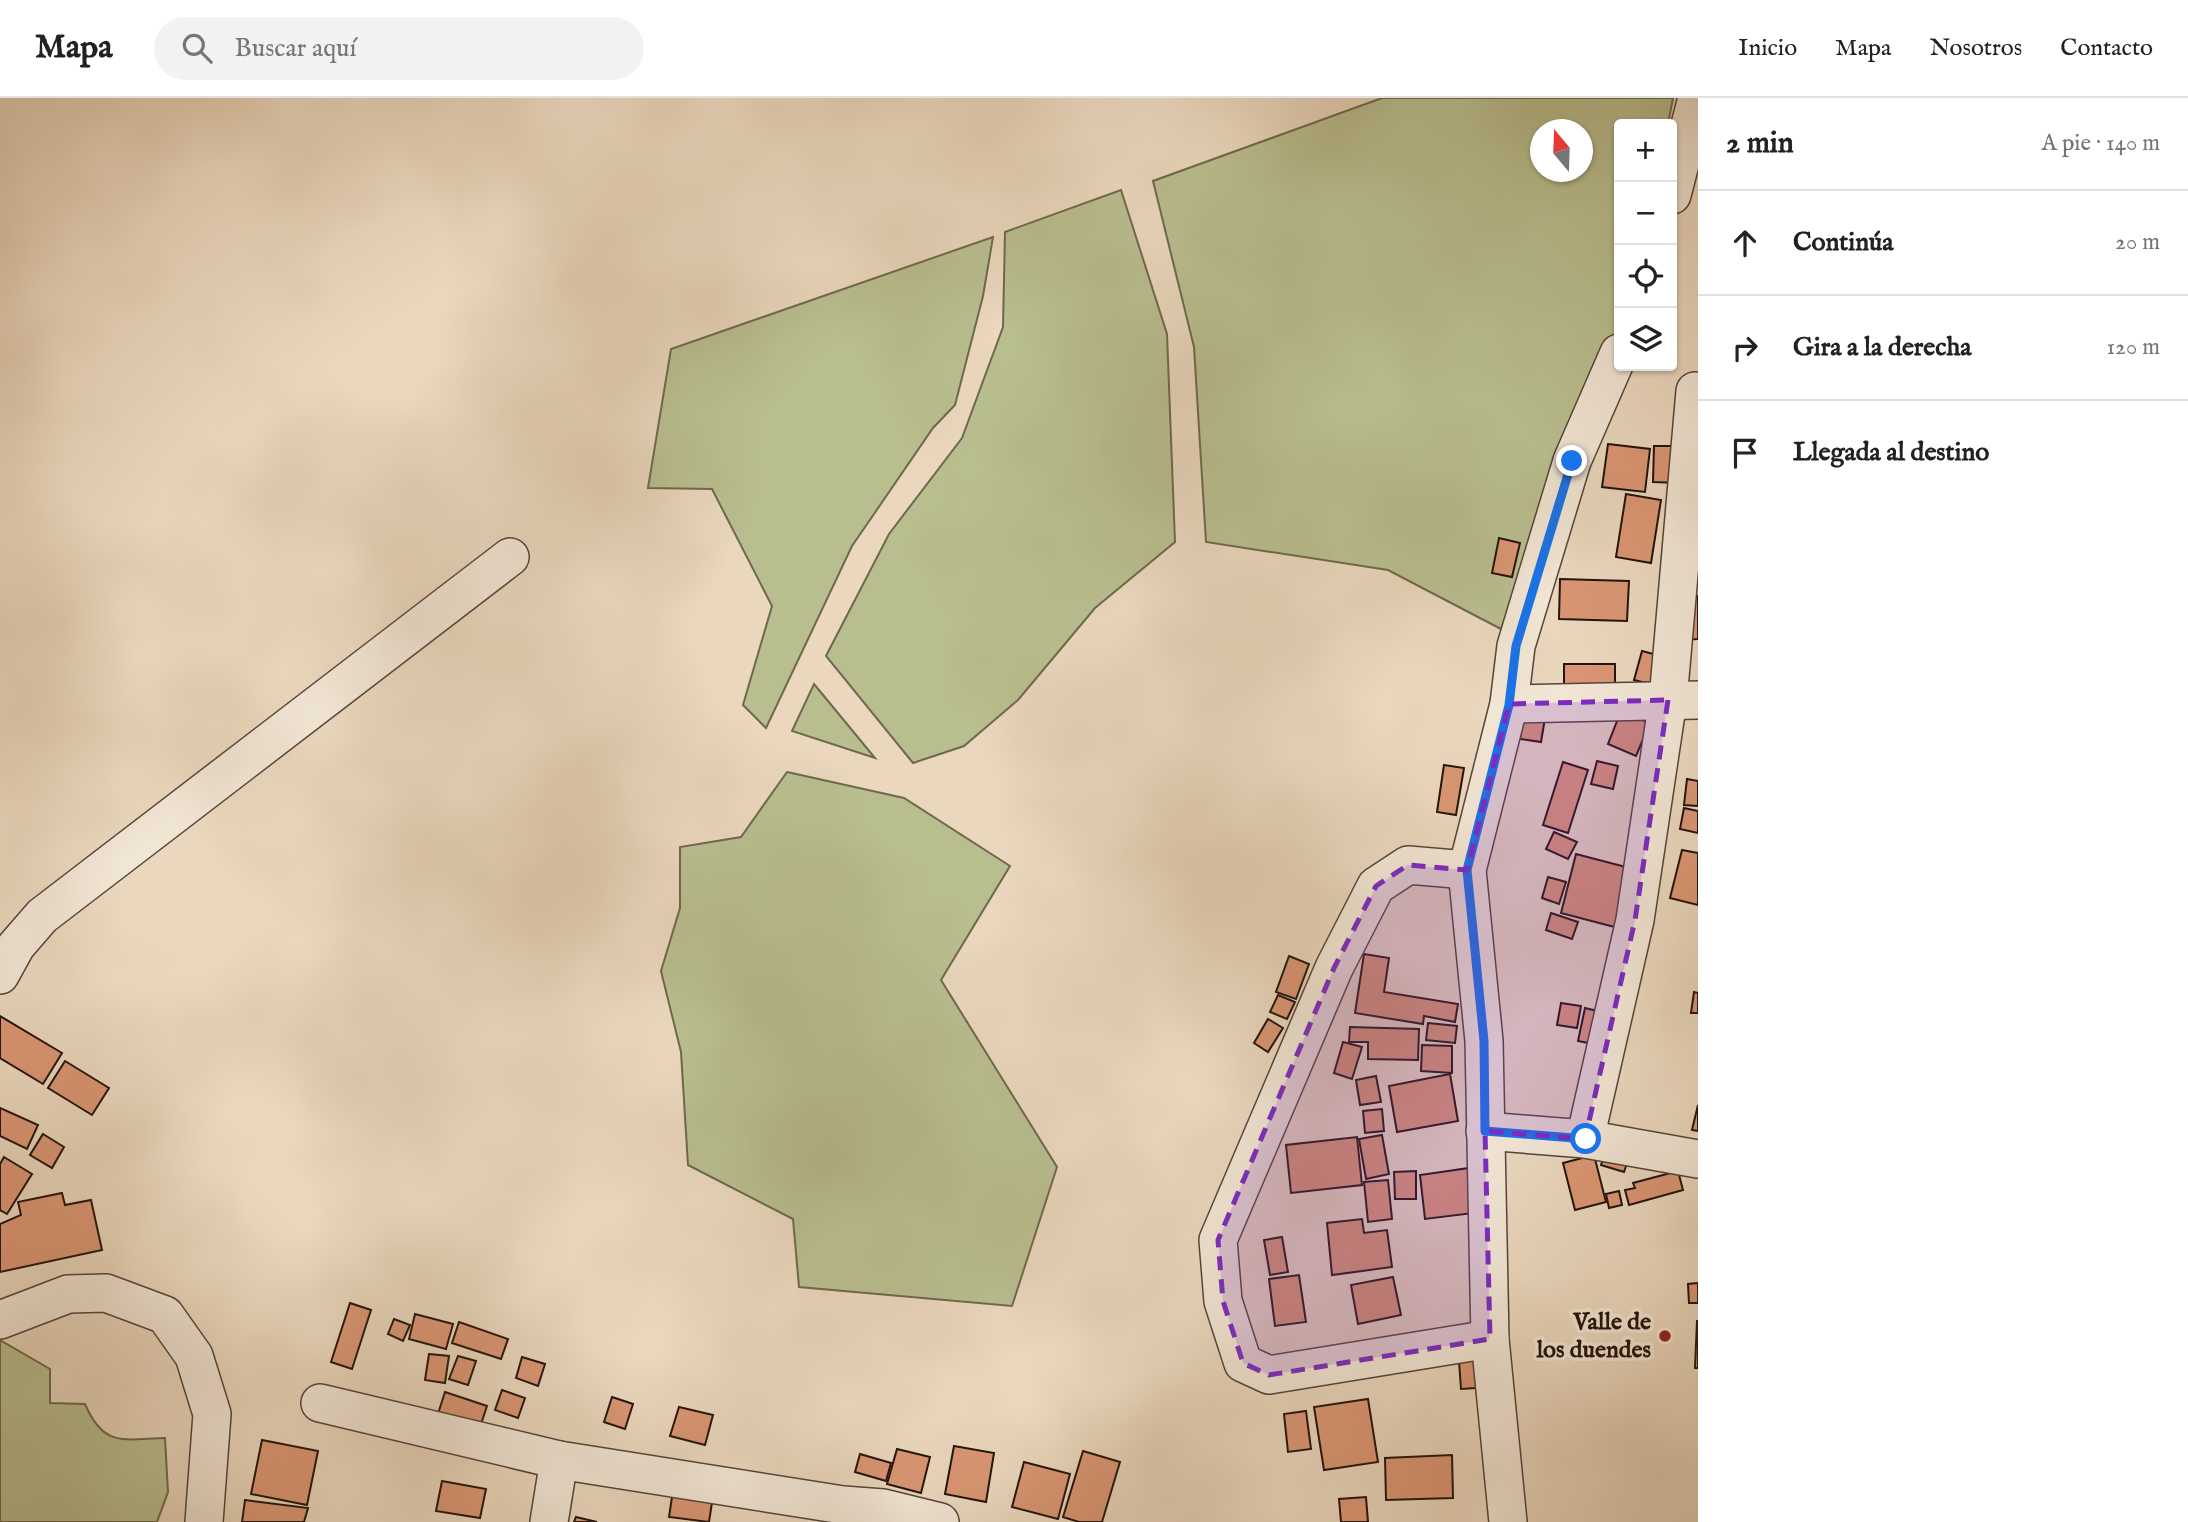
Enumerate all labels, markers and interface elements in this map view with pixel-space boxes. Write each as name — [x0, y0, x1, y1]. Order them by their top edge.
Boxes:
search box — [154, 17, 644, 80]
text: Mapa — [35, 27, 112, 69]
icon: search — [178, 29, 216, 67]
text: Buscar aquí — [234, 32, 356, 65]
text: Inicio — [1738, 33, 1797, 64]
text: Mapa — [1835, 33, 1891, 64]
text: Nosotros — [1929, 33, 2022, 64]
text: Contacto — [2060, 33, 2153, 64]
north arrow — [1530, 119, 1593, 182]
map controls — [1614, 119, 1677, 371]
button: + — [1614, 119, 1677, 182]
text: 2 min — [1726, 125, 1794, 163]
text: A pie · 140 m — [2041, 129, 2160, 158]
button: − — [1614, 182, 1677, 245]
icon: ahead — [1726, 224, 1764, 262]
text: Continúa — [1793, 226, 1894, 259]
text: 20 m — [2115, 228, 2160, 257]
button: locate — [1614, 245, 1677, 308]
button: layers — [1614, 308, 1677, 371]
icon: right — [1726, 329, 1764, 367]
text: Gira a la derecha — [1793, 331, 1972, 364]
text: 120 m — [2107, 333, 2160, 362]
icon: arrive — [1726, 434, 1764, 472]
text: Llegada al destino — [1793, 436, 1989, 469]
route end — [1556, 445, 1587, 476]
route start — [1570, 1123, 1601, 1154]
place label: Valle de los duendes — [1536, 1307, 1652, 1366]
marker: Valle de los duendes — [1657, 1328, 1673, 1344]

